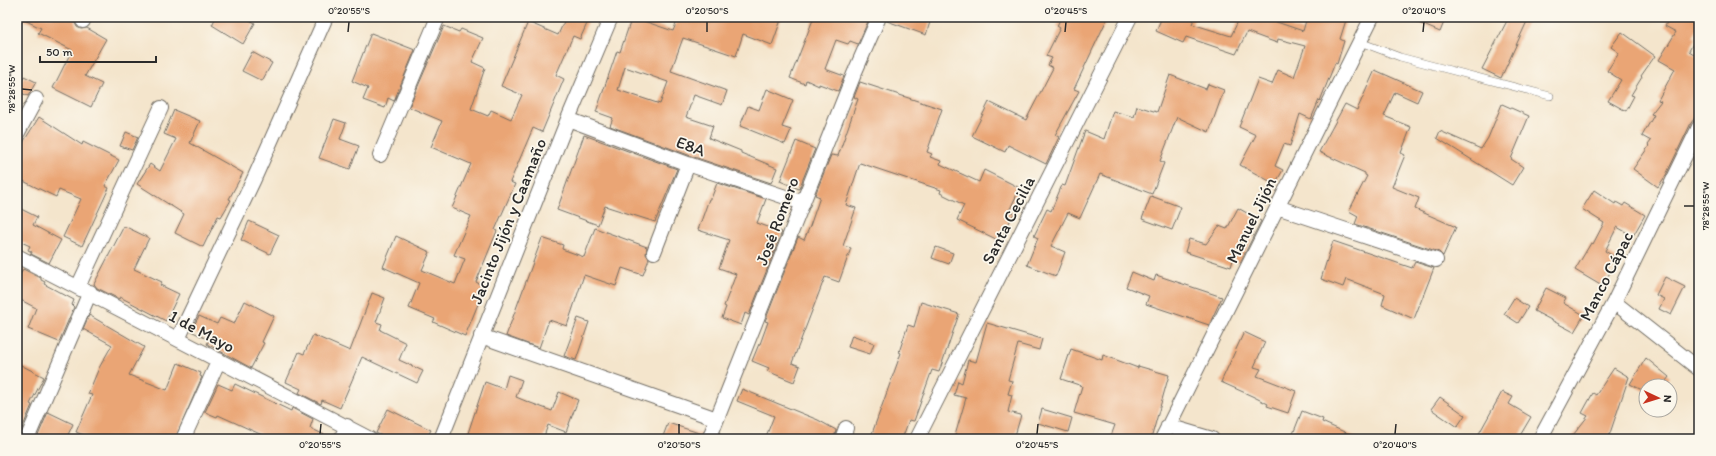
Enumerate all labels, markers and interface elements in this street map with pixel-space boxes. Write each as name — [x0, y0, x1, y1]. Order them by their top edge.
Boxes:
text: 0°20'55"S — [328, 4, 370, 17]
text: 0°20'50"S — [685, 4, 729, 17]
text: 0°20'45"S — [1045, 4, 1088, 17]
text: 0°20'40"S — [1402, 4, 1446, 17]
scale bar — [40, 38, 156, 64]
text: 50 m — [46, 45, 72, 59]
text: 78°28'55"W — [5, 64, 18, 113]
street label: E8A — [674, 132, 708, 160]
street label: Jacinto Jijón y Caamaño — [466, 135, 550, 307]
street label: Santa Cecilia — [977, 173, 1039, 267]
street label: Manuel Jijón — [1222, 173, 1281, 266]
street label: José Romero — [751, 174, 803, 268]
text: 78°28'55"W — [1699, 181, 1712, 230]
street label: Manco Cápac — [1575, 228, 1637, 324]
street label: 1 de Mayo — [166, 305, 238, 357]
north arrow — [1638, 378, 1678, 418]
text: N — [1661, 394, 1674, 403]
text: 0°20'55"S — [299, 438, 341, 451]
text: 0°20'50"S — [657, 438, 701, 451]
text: 0°20'45"S — [1016, 438, 1059, 451]
text: 0°20'40"S — [1373, 438, 1417, 451]

